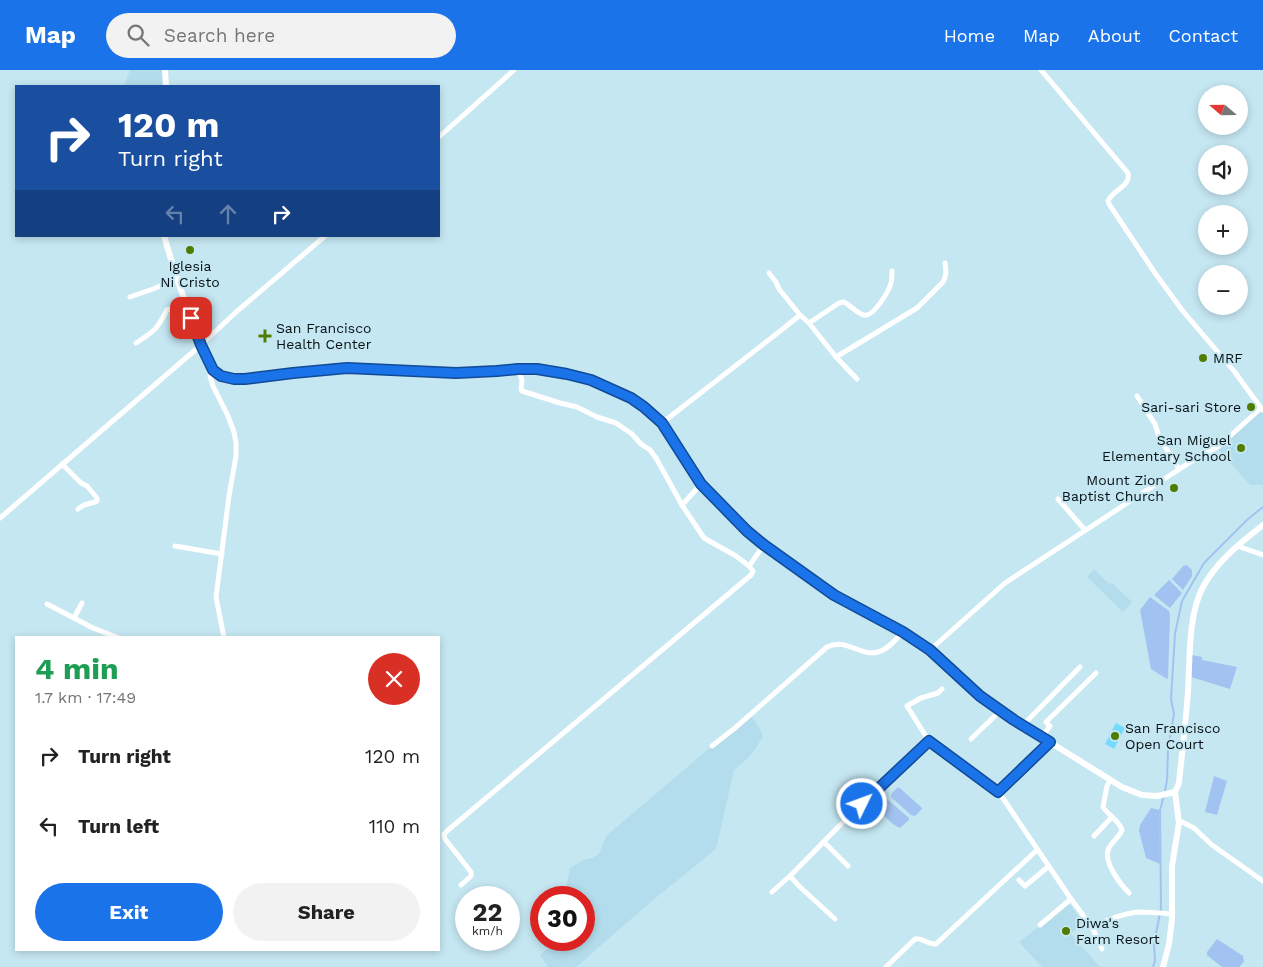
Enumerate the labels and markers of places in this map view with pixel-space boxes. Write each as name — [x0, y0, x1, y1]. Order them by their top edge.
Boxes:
marker: Iglesia Ni Cristo — [184, 244, 196, 256]
place label: Iglesia Ni Cristo — [160, 258, 220, 290]
pin — [170, 297, 212, 339]
place label: San Francisco Health Center — [276, 320, 372, 352]
marker: San Francisco Health Center — [258, 329, 272, 343]
place label: MRF — [1213, 350, 1243, 366]
marker: MRF — [1197, 352, 1209, 364]
place label: Sari-sari Store — [1141, 399, 1241, 415]
marker: Sari-sari Store — [1245, 401, 1257, 413]
place label: San Miguel Elementary School — [1102, 432, 1232, 464]
marker: San Miguel Elementary School — [1235, 442, 1247, 454]
place label: Mount Zion Baptist Church — [1062, 472, 1164, 504]
marker: Mount Zion Baptist Church — [1168, 482, 1180, 494]
place label: San Francisco Open Court — [1125, 720, 1220, 752]
marker: San Francisco Open Court — [1109, 730, 1121, 742]
place label: Diwa's Farm Resort — [1076, 915, 1160, 947]
marker: Diwa's Farm Resort — [1060, 925, 1072, 937]

